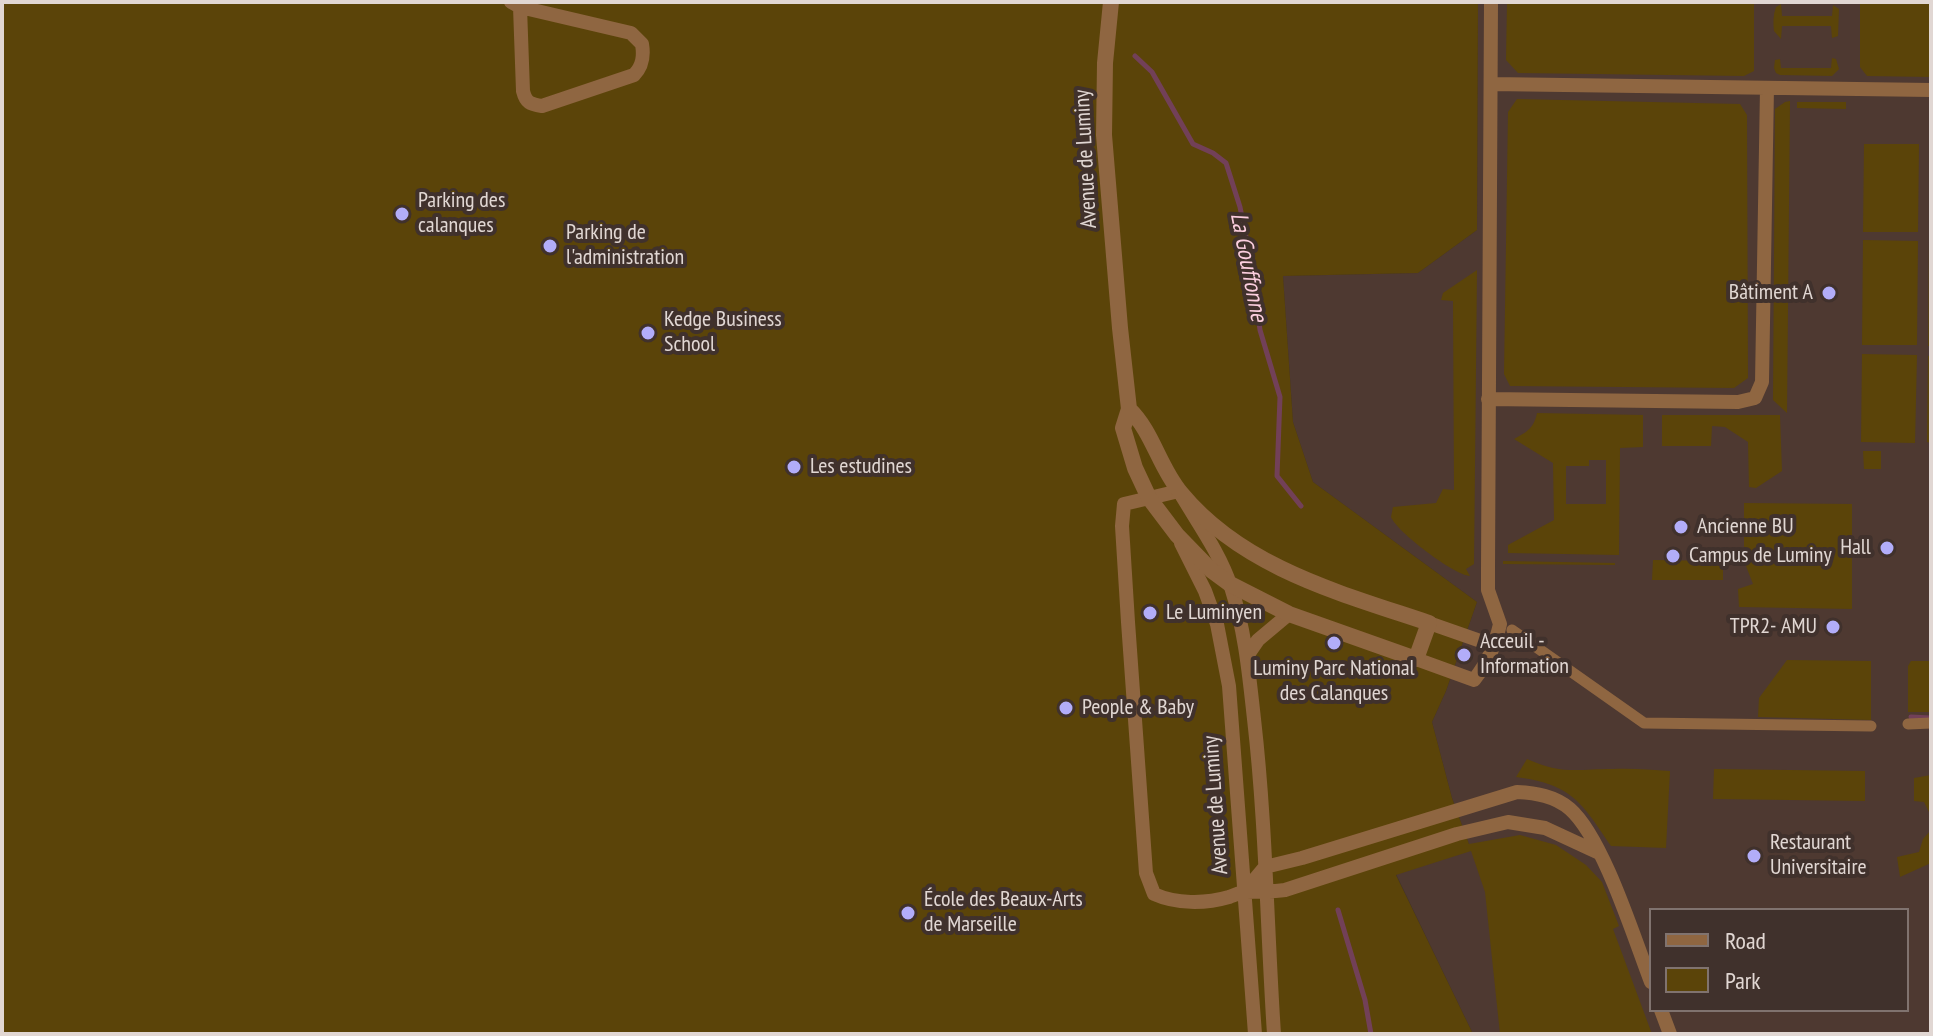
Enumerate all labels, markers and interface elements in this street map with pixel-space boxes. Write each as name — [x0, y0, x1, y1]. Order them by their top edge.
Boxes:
street label: Avenue de Luminy — [1069, 89, 1103, 229]
place label: Parking des calanques — [418, 188, 505, 240]
marker: Parking des calanques — [393, 205, 411, 223]
water label: La Gouffonne — [1223, 210, 1273, 324]
place label: Parking de l'administration — [566, 220, 684, 272]
marker: Parking de l'administration — [541, 237, 559, 255]
place label: Bâtiment A — [1729, 280, 1813, 306]
marker: Bâtiment A — [1820, 284, 1838, 302]
place label: Kedge Business School — [664, 307, 782, 358]
marker: Kedge Business School — [639, 324, 657, 342]
place label: Les estudines — [810, 454, 912, 480]
marker: Les estudines — [785, 458, 803, 476]
place label: Ancienne BU — [1697, 514, 1794, 540]
marker: Ancienne BU — [1672, 518, 1690, 536]
place label: Hall — [1840, 535, 1871, 561]
marker: Hall — [1878, 539, 1896, 557]
place label: Campus de Luminy — [1689, 543, 1832, 569]
marker: Campus de Luminy — [1664, 547, 1682, 565]
place label: Le Luminyen — [1166, 600, 1262, 626]
marker: Le Luminyen — [1141, 604, 1159, 622]
place label: TPR2- AMU — [1730, 614, 1817, 640]
marker: TPR2- AMU — [1824, 618, 1842, 636]
place label: Acceuil - Information — [1480, 629, 1569, 680]
marker: Luminy Parc National des Calanques — [1325, 634, 1343, 652]
marker: Acceuil - Information — [1455, 646, 1473, 664]
place label: Luminy Parc National des Calanques — [1253, 656, 1415, 708]
place label: People & Baby — [1082, 695, 1194, 721]
marker: People & Baby — [1057, 699, 1075, 717]
street label: Avenue de Luminy — [1198, 735, 1234, 875]
place label: Restaurant Universitaire — [1770, 830, 1866, 882]
marker: Restaurant Universitaire — [1745, 847, 1763, 865]
place label: École des Beaux-Arts de Marseille — [924, 887, 1083, 938]
marker: École des Beaux-Arts de Marseille — [899, 904, 917, 922]
legend — [1649, 908, 1909, 1012]
text: Road — [1725, 925, 1766, 956]
text: Park — [1725, 965, 1761, 996]

